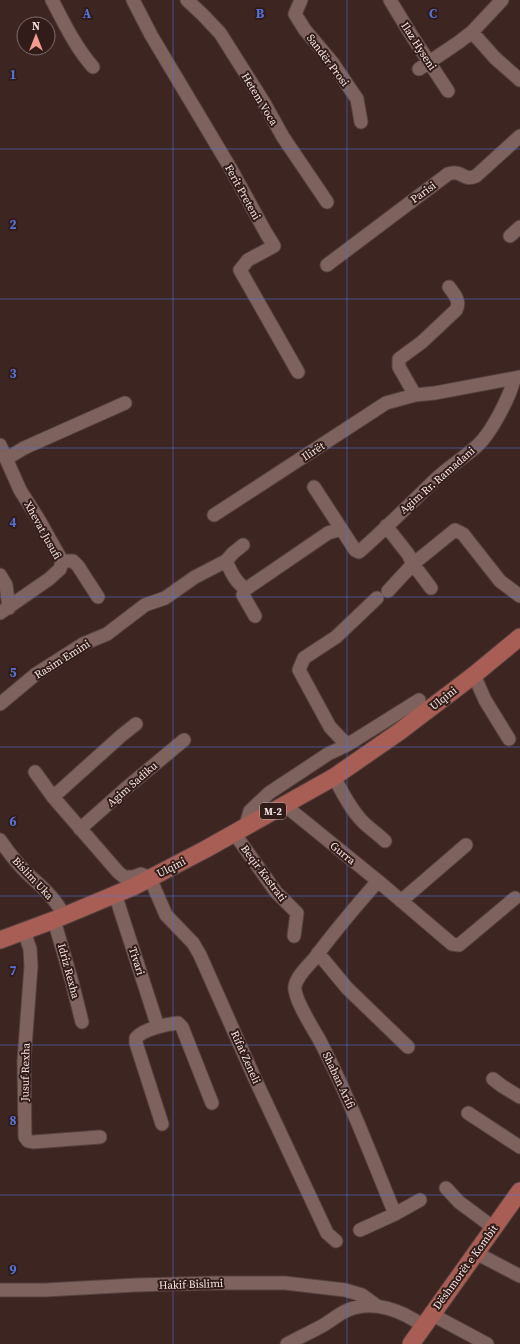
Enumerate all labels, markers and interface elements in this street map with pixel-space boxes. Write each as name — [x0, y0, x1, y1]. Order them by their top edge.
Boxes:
text: A — [83, 5, 92, 22]
text: B — [256, 5, 265, 22]
text: C — [429, 5, 437, 22]
north arrow — [16, 16, 56, 56]
text: N — [32, 19, 40, 34]
street label: Ilaz Hyseni — [397, 19, 440, 73]
street label: Sandër Prosi — [303, 31, 352, 90]
text: 1 — [9, 66, 17, 83]
street label: Hetem Voca — [238, 70, 281, 129]
street label: Ferit Preteni — [221, 162, 264, 223]
street label: Parisi — [408, 178, 439, 207]
text: 2 — [9, 216, 17, 233]
text: 3 — [9, 365, 17, 382]
street label: Ilirët — [299, 438, 328, 464]
street label: Agim Rr. Ramadani — [396, 443, 478, 517]
street label: Xhevat Jusufi — [20, 498, 65, 562]
text: 4 — [9, 514, 17, 531]
street label: Rasim Emini — [32, 636, 93, 682]
text: 5 — [9, 664, 17, 681]
street label: Ulqini — [427, 683, 460, 714]
street label: Agim Sadiku — [104, 758, 161, 810]
road number: M-2 — [260, 803, 286, 819]
text: 6 — [9, 813, 17, 830]
street label: Gurra — [327, 839, 359, 868]
street label: Beqir Kastrati — [237, 842, 290, 905]
street label: Bislim Uka — [9, 854, 57, 903]
street label: Ulqini — [154, 854, 188, 881]
street label: Idriz Rexha — [54, 942, 83, 1001]
street label: Tivari — [125, 945, 148, 977]
text: 7 — [9, 962, 17, 979]
street label: Rifat Zeneli — [227, 1028, 264, 1086]
street label: Jusuf Rexha — [17, 1042, 34, 1102]
street label: Shaban Arifi — [319, 1050, 358, 1111]
text: 8 — [9, 1112, 17, 1129]
street label: Dëshmorët e Kombit — [430, 1222, 502, 1313]
text: 9 — [9, 1261, 17, 1278]
street label: Hakif Bislimi — [159, 1276, 223, 1293]

